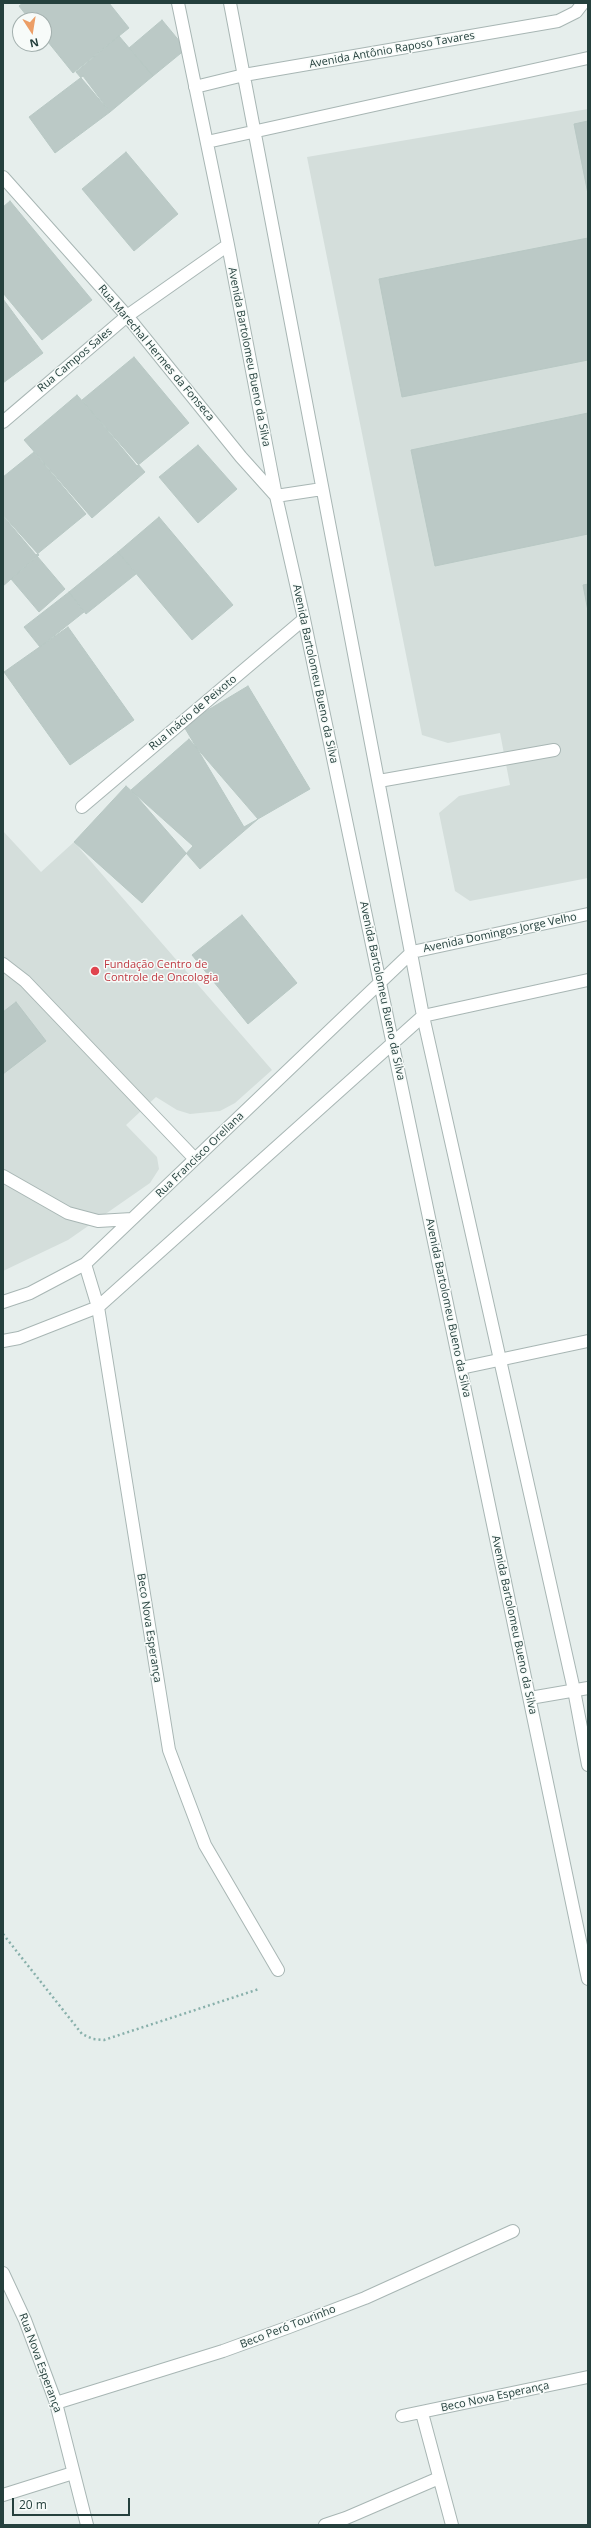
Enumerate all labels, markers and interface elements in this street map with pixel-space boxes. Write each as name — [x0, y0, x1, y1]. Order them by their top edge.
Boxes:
north arrow — [12, 12, 52, 52]
street label: Avenida Antônio Raposo Tavares — [308, 29, 476, 71]
text: N — [28, 35, 40, 52]
street label: Avenida Bartolomeu Bueno da Silva — [225, 266, 273, 448]
street label: Rua Marechal Hermes da Fonseca — [95, 282, 217, 424]
street label: Rua Campos Sales — [35, 325, 115, 395]
street label: Avenida Bartolomeu Bueno da Silva — [290, 583, 340, 765]
street label: Rua Inácio de Peixoto — [147, 673, 239, 753]
street label: Avenida Bartolomeu Bueno da Silva — [357, 900, 407, 1082]
street label: Avenida Domingos Jorge Velho — [422, 910, 578, 956]
place label: Fundação Centro de Controle de Oncologia — [104, 958, 218, 984]
marker: Fundação Centro de Controle de Oncologia — [89, 965, 101, 977]
street label: Rua Francisco Orellana — [153, 1110, 247, 1200]
street label: Avenida Bartolomeu Bueno da Silva — [423, 1217, 473, 1399]
street label: Avenida Bartolomeu Bueno da Silva — [489, 1534, 539, 1716]
street label: Beco Nova Esperança — [134, 1572, 164, 1684]
street label: Beco Peró Tourinho — [238, 2303, 338, 2351]
street label: Rua Nova Esperança — [16, 2311, 64, 2415]
street label: Beco Nova Esperança — [440, 2379, 550, 2415]
scale bar — [14, 2490, 132, 2516]
text: 20 m — [19, 2496, 47, 2513]

